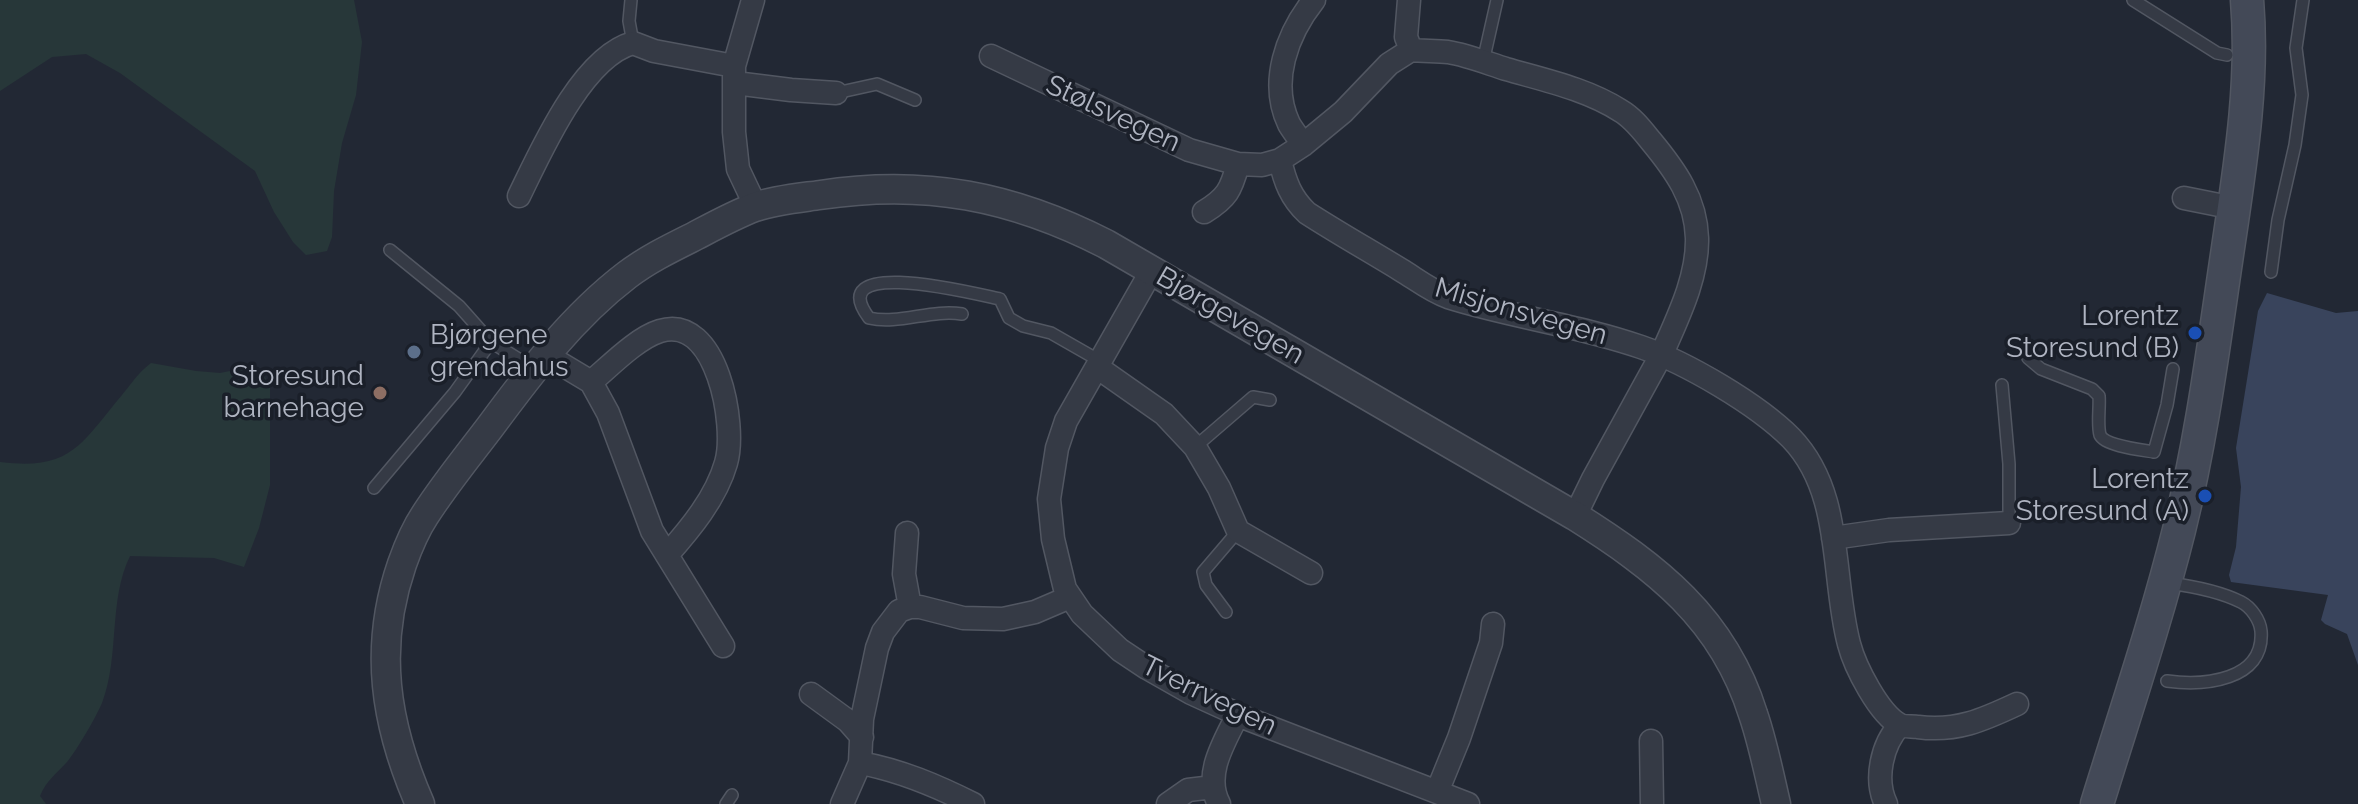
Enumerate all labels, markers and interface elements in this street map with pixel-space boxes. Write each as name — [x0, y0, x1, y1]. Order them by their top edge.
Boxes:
street label: Stølsvegen — [1041, 68, 1185, 160]
street label: Bjørgevegen — [1150, 260, 1310, 372]
street label: Misjonsvegen — [1431, 271, 1611, 353]
place label: Lorentz Storesund (B) — [2006, 300, 2179, 366]
place label: Bjørgene grendahus — [430, 319, 569, 385]
marker: Lorentz Storesund (B) — [2186, 324, 2204, 342]
marker: Bjørgene grendahus — [405, 343, 423, 361]
place label: Storesund barnehage — [224, 360, 364, 426]
marker: Storesund barnehage — [371, 384, 389, 402]
place label: Lorentz Storesund (A) — [2016, 463, 2189, 529]
marker: Lorentz Storesund (A) — [2196, 487, 2214, 505]
street label: Tverrvegen — [1136, 649, 1282, 743]

